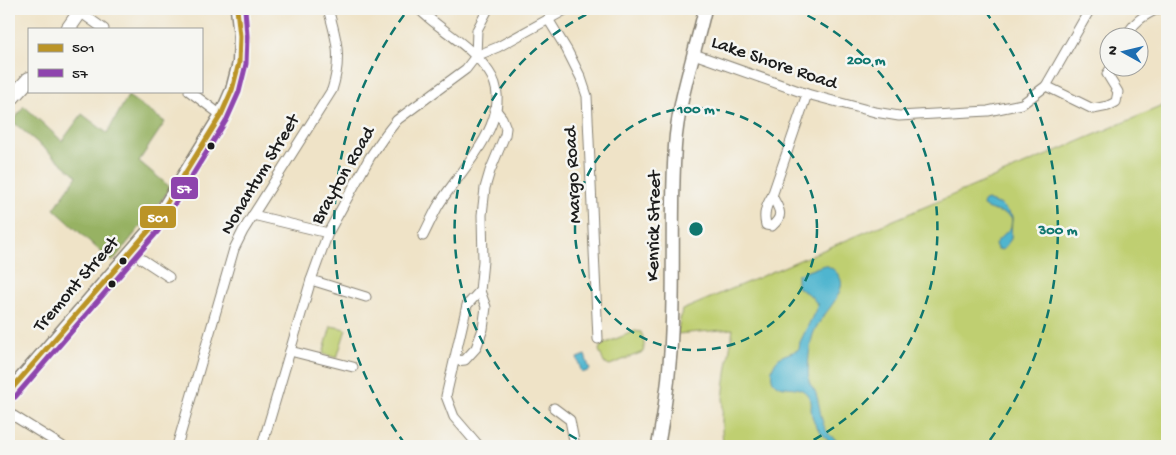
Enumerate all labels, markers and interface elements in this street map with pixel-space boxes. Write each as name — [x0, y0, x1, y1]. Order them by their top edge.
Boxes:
legend — [28, 28, 202, 92]
north arrow — [1098, 28, 1148, 78]
street label: Lake Shore Road — [708, 32, 842, 97]
text: 501 — [72, 40, 94, 58]
text: N — [1105, 45, 1123, 56]
text: 200 m — [847, 52, 886, 70]
text: 57 — [72, 66, 89, 84]
text: 100 m — [676, 101, 715, 119]
street label: Nonantum Street — [216, 109, 307, 239]
street label: Brayton Road — [306, 121, 382, 230]
street label: Margo Road — [560, 124, 588, 224]
unlabelled marker — [206, 141, 216, 151]
street label: Kenrick Street — [643, 168, 667, 281]
line badge: 57 — [170, 176, 199, 200]
text: 57 — [177, 182, 192, 199]
line badge: 501 — [139, 205, 177, 229]
text: 501 — [148, 211, 169, 228]
centre of rings — [687, 220, 705, 238]
text: 300 m — [1037, 222, 1078, 240]
street label: Tremont Street — [29, 231, 126, 338]
unlabelled marker — [118, 256, 128, 266]
unlabelled marker — [107, 279, 117, 289]

